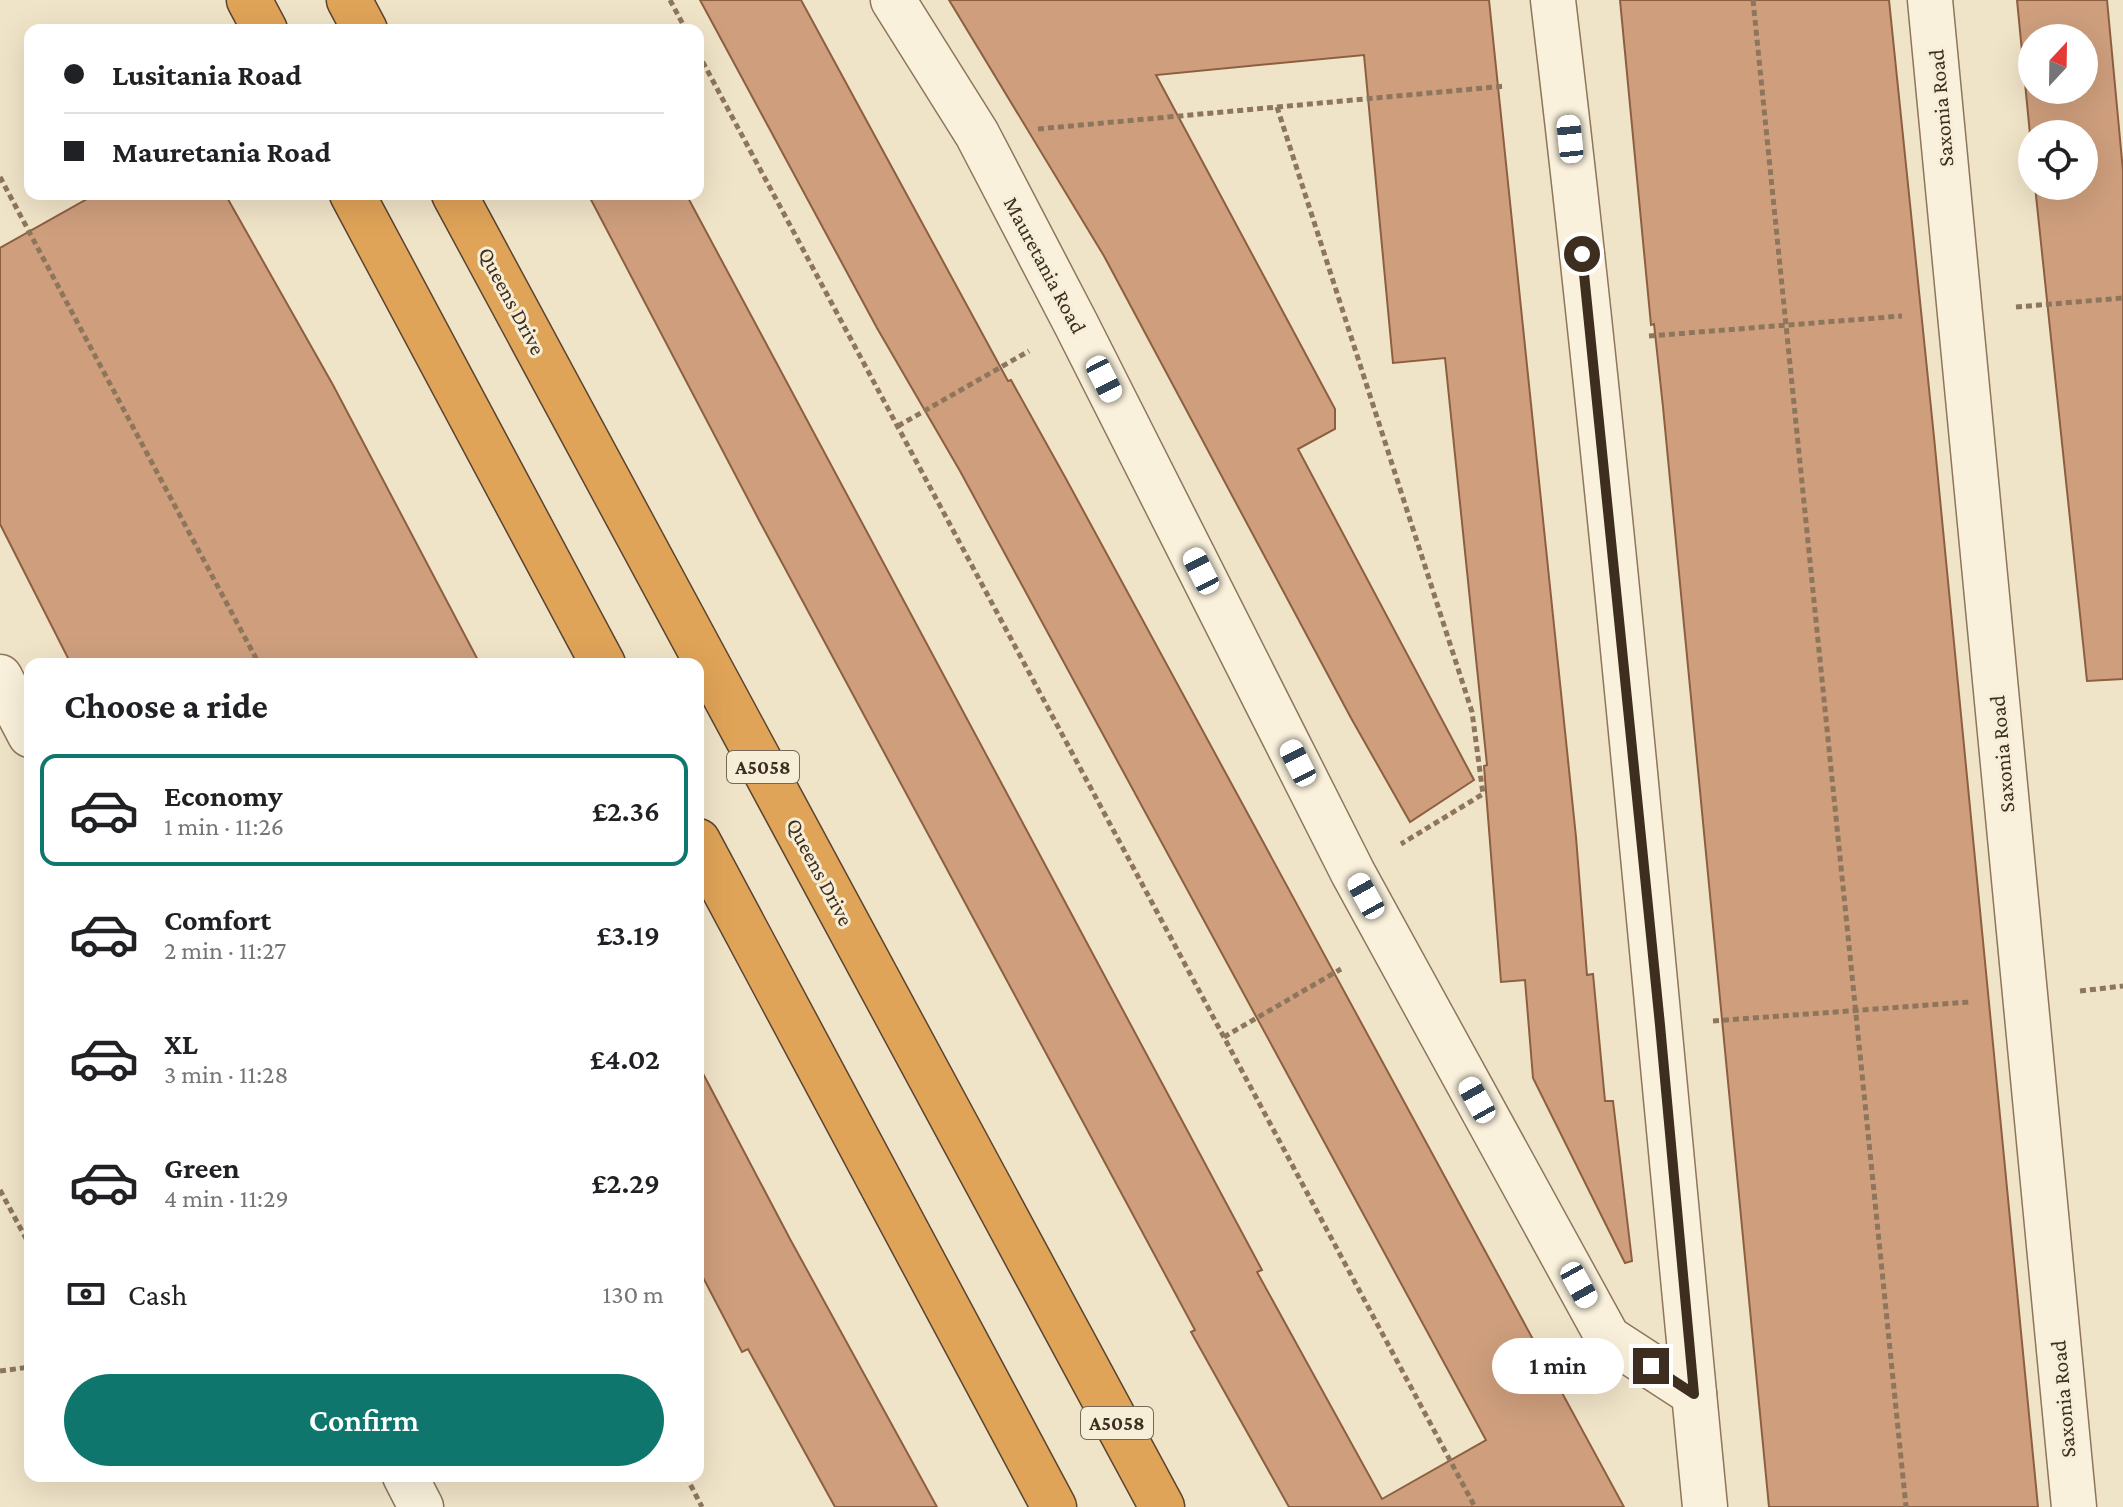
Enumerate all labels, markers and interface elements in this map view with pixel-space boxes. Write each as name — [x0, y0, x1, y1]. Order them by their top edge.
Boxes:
north arrow — [2018, 24, 2098, 104]
map controls — [2018, 24, 2098, 200]
street label: Saxonia Road — [1923, 48, 1959, 168]
text: Lusitania Road — [112, 58, 302, 91]
car — [1556, 114, 1584, 164]
button: locate — [2018, 120, 2098, 200]
text: Mauretania Road — [112, 135, 331, 168]
street label: Mauretania Road — [999, 192, 1092, 338]
route start — [1564, 236, 1600, 272]
street label: Queens Drive — [473, 243, 551, 359]
car — [1082, 352, 1126, 406]
car — [1179, 544, 1223, 598]
text: Choose a ride — [64, 686, 268, 726]
street label: Saxonia Road — [1984, 694, 2020, 814]
car — [1276, 736, 1320, 790]
road number: A5058 — [727, 751, 799, 783]
icon: car — [68, 774, 140, 846]
text: Economy — [164, 779, 283, 812]
text: £2.36 — [592, 794, 660, 827]
text: 1 min · 11:26 — [164, 812, 284, 841]
street label: Queens Drive — [781, 814, 859, 930]
car — [1344, 869, 1388, 923]
icon: car — [68, 898, 140, 970]
text: Comfort — [164, 903, 271, 936]
text: £3.19 — [596, 918, 660, 951]
text: 2 min · 11:27 — [164, 936, 286, 965]
icon: car — [68, 1022, 140, 1094]
text: XL — [164, 1027, 198, 1060]
text: £4.02 — [590, 1042, 660, 1075]
text: 3 min · 11:28 — [164, 1060, 288, 1089]
car — [1455, 1073, 1499, 1127]
icon: car — [68, 1146, 140, 1218]
text: Green — [164, 1151, 240, 1184]
text: £2.29 — [592, 1166, 660, 1199]
text: 4 min · 11:29 — [164, 1184, 289, 1213]
car — [1557, 1258, 1601, 1312]
icon: cash — [64, 1272, 108, 1316]
text: Cash — [128, 1278, 187, 1311]
text: 130 m — [603, 1280, 664, 1309]
callout: 1 min — [1491, 1338, 1623, 1394]
street label: Saxonia Road — [2045, 1339, 2081, 1459]
route end — [1633, 1348, 1669, 1384]
text: 1 min — [1529, 1351, 1587, 1380]
button: Confirm — [64, 1374, 664, 1466]
road number: A5058 — [1081, 1407, 1153, 1439]

